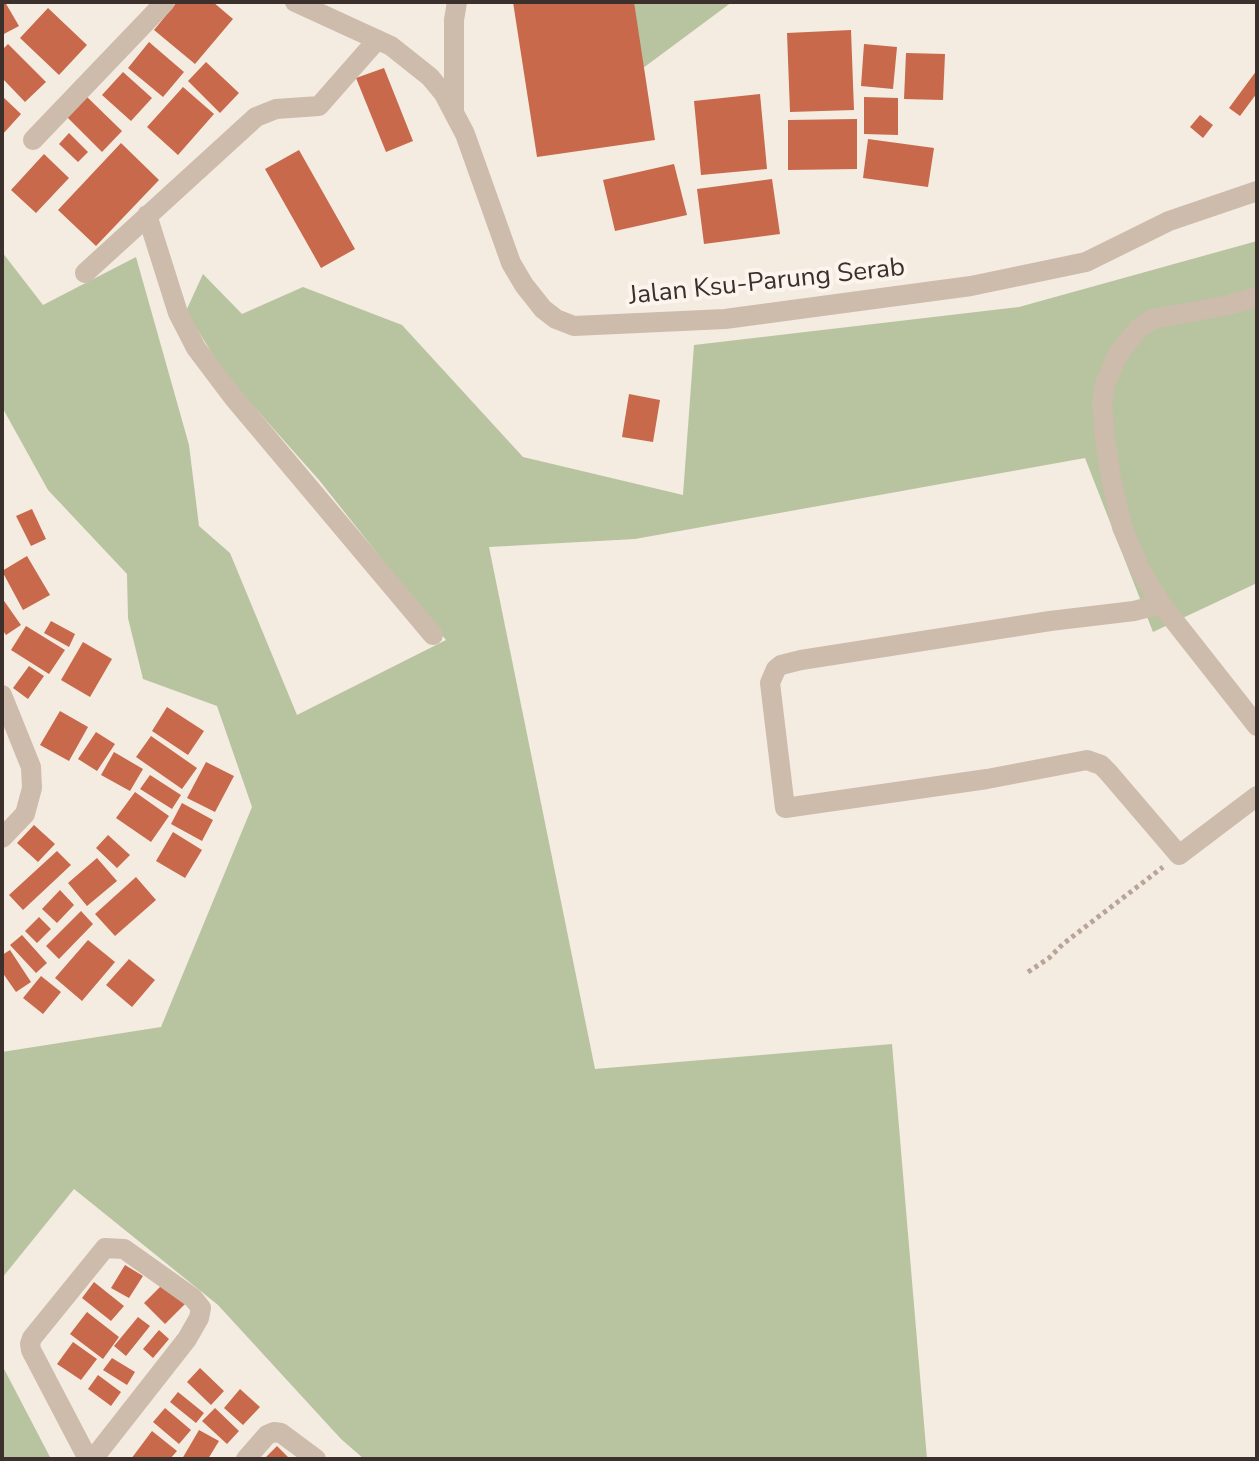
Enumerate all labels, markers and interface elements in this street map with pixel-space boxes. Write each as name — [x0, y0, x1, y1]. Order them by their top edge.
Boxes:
street label: Jalan Ksu-Parung Serab — [627, 253, 907, 313]

